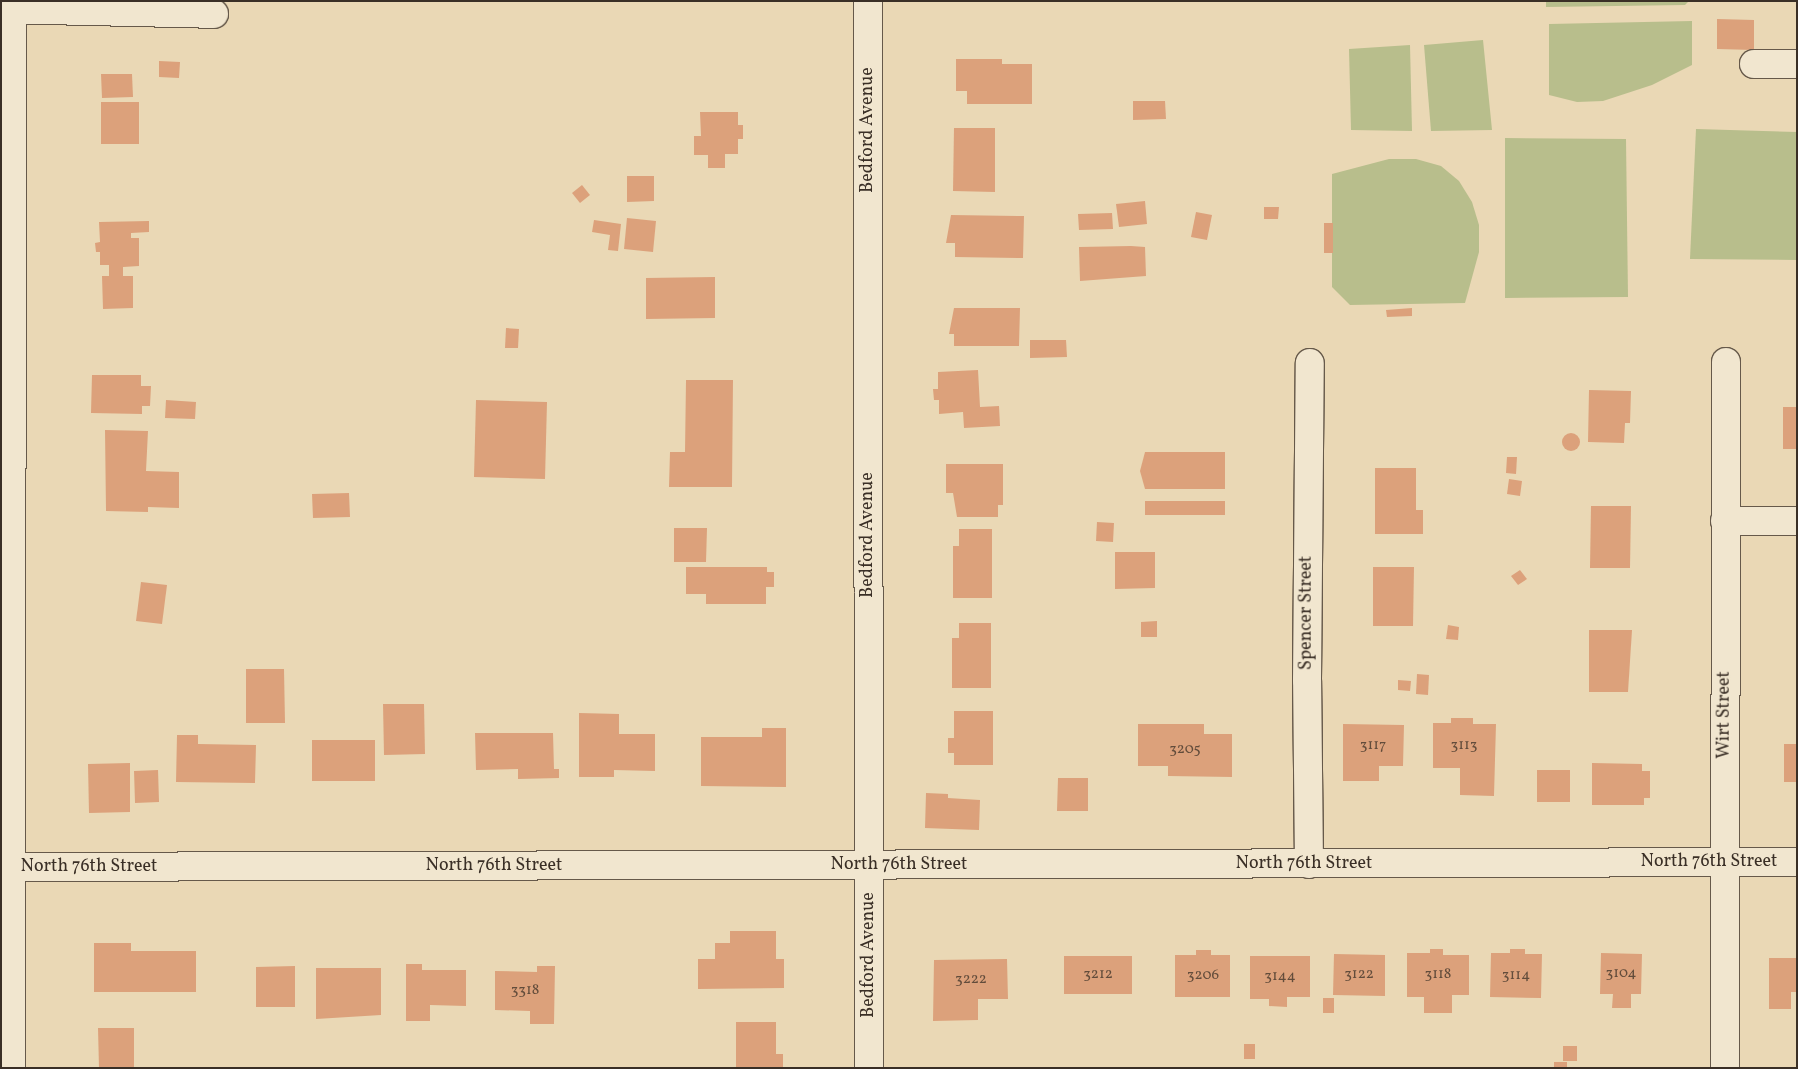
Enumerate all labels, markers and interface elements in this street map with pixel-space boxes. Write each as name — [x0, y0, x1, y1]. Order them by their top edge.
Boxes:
street label: Bedford Avenue — [857, 67, 879, 193]
street label: Bedford Avenue — [857, 472, 879, 598]
street label: Spencer Street — [1296, 556, 1318, 670]
street label: Wirt Street — [1714, 671, 1736, 759]
house number: 3117 — [1360, 737, 1386, 755]
house number: 3113 — [1450, 737, 1478, 755]
house number: 3205 — [1169, 741, 1201, 759]
street label: North 76th Street — [1641, 851, 1777, 873]
street label: North 76th Street — [1236, 853, 1372, 875]
street label: North 76th Street — [831, 854, 967, 876]
street label: North 76th Street — [426, 855, 562, 877]
street label: North 76th Street — [21, 856, 157, 878]
street label: Bedford Avenue — [858, 892, 880, 1018]
house number: 3104 — [1605, 965, 1637, 983]
house number: 3212 — [1083, 966, 1113, 984]
house number: 3122 — [1344, 966, 1374, 984]
house number: 3118 — [1425, 966, 1451, 984]
house number: 3206 — [1187, 967, 1219, 985]
house number: 3114 — [1502, 967, 1530, 985]
house number: 3144 — [1264, 968, 1296, 986]
house number: 3222 — [955, 971, 987, 989]
house number: 3318 — [511, 982, 539, 1000]

